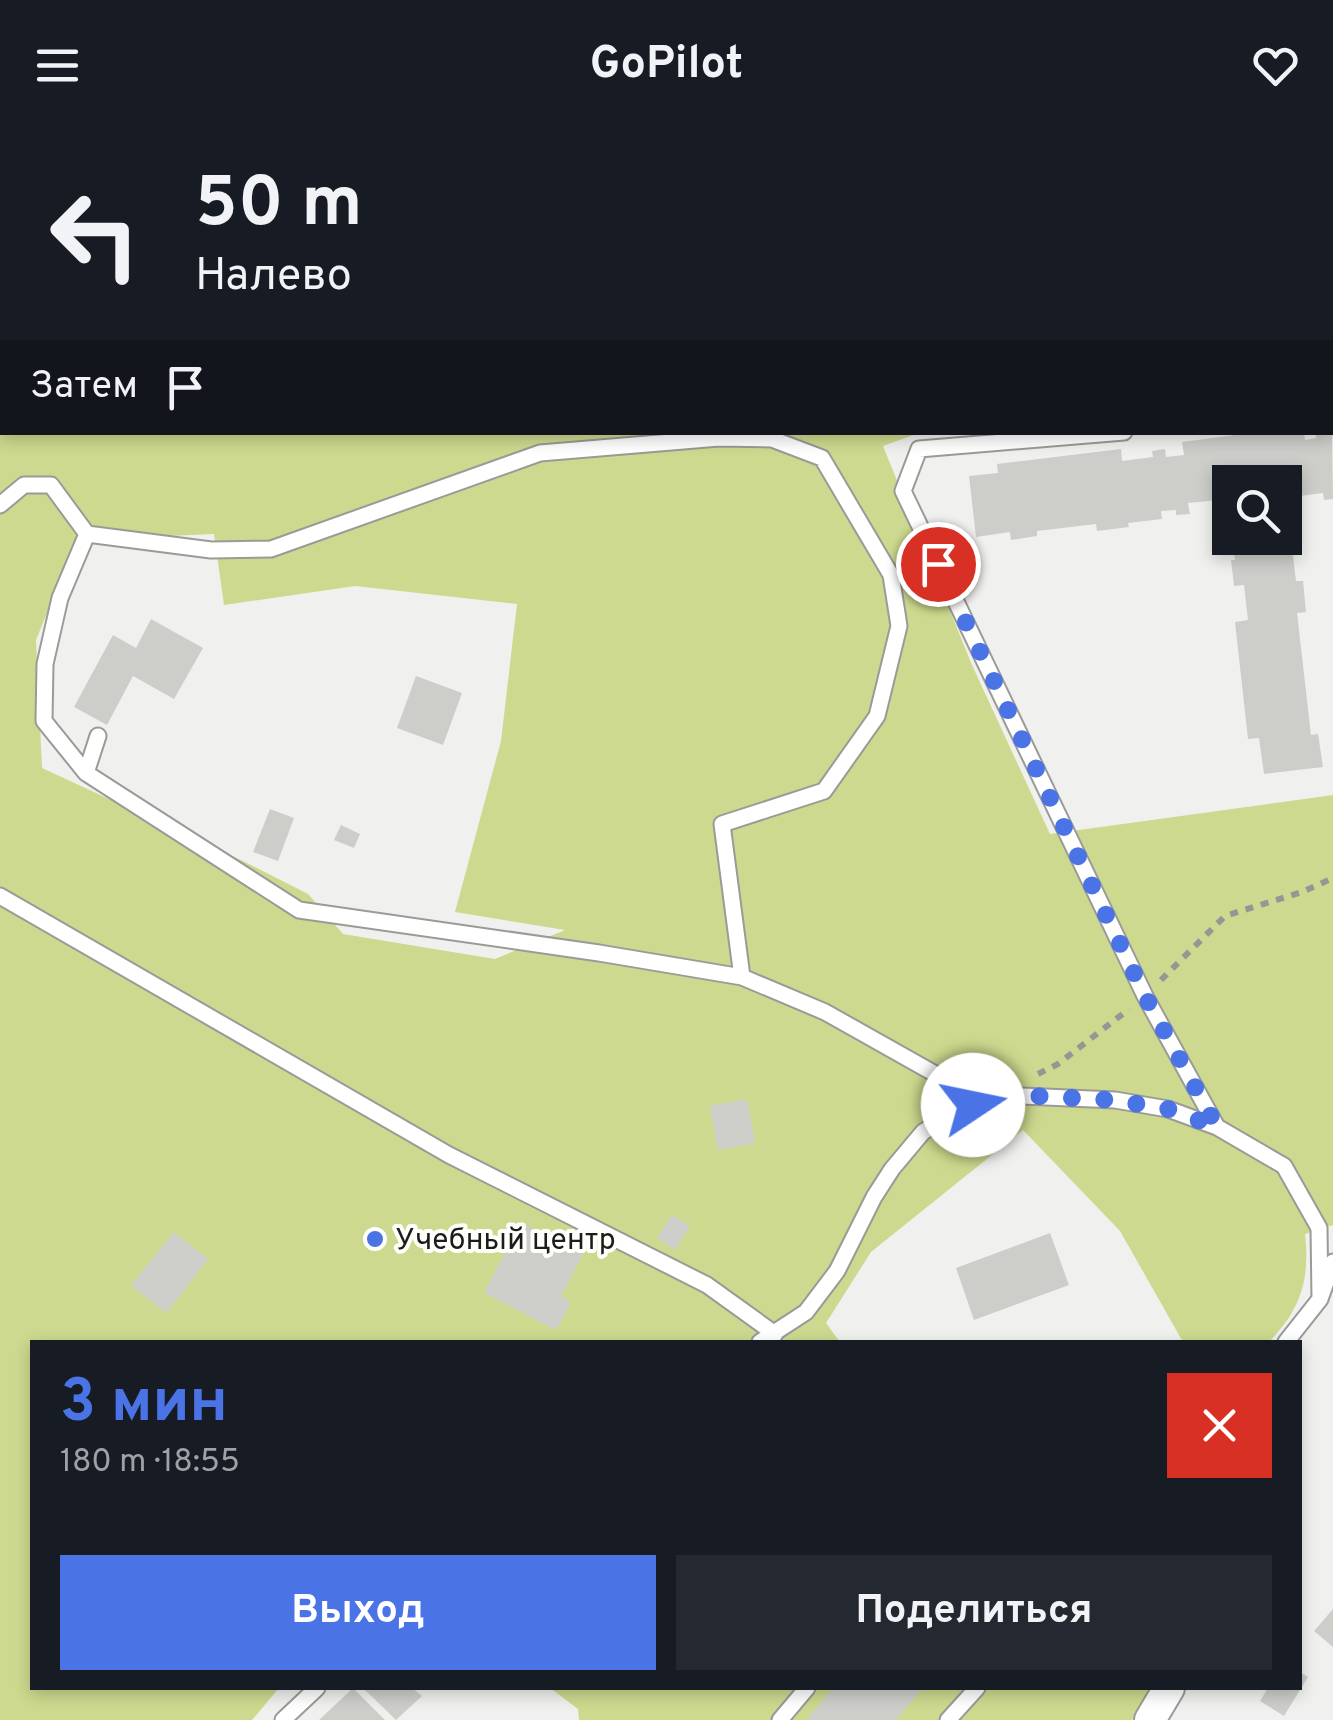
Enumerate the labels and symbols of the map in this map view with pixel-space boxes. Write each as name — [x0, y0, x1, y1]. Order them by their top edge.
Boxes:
pin — [896, 522, 981, 607]
position arrow — [921, 1053, 1025, 1157]
place label: Учебный центр — [395, 1223, 616, 1260]
marker: Учебный центр — [364, 1228, 386, 1250]

